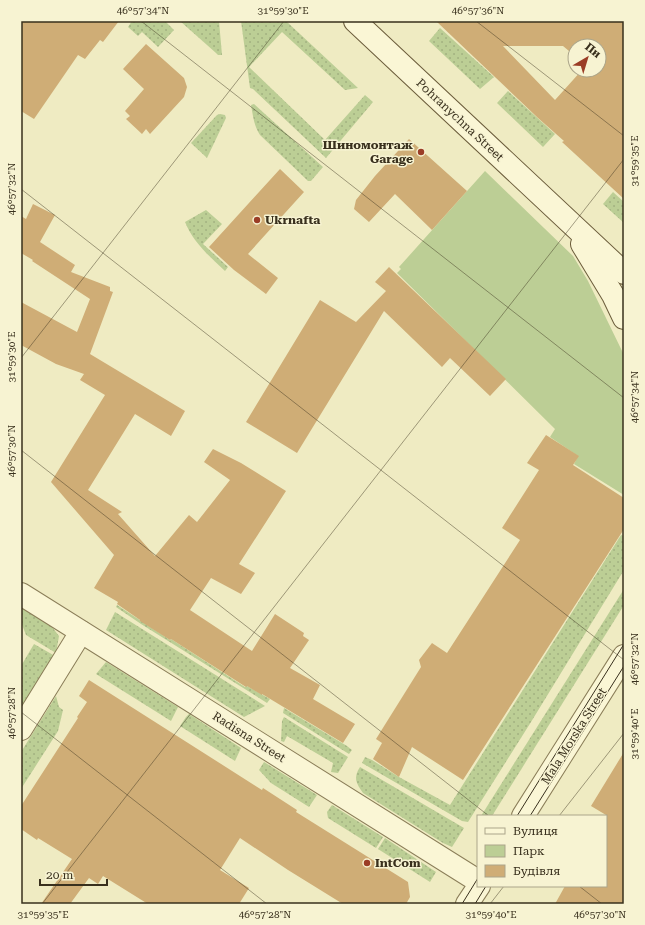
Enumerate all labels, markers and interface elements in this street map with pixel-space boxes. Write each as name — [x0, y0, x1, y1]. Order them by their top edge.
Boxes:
text: 46°57'34"N — [117, 5, 169, 16]
text: 31°59'30"E — [257, 5, 309, 16]
text: 46°57'36"N — [452, 5, 504, 16]
north arrow — [567, 38, 607, 78]
text: Пн — [582, 40, 604, 61]
street label: Pohranychna Street — [413, 76, 507, 165]
text: 31°59'35"E — [629, 135, 640, 187]
place label: Шиномонтаж Garage — [323, 138, 414, 166]
marker: Шиномонтаж Garage — [416, 147, 426, 157]
text: 46°57'32"N — [6, 163, 17, 215]
place label: Ukrnafta — [265, 213, 320, 227]
marker: Ukrnafta — [252, 215, 262, 225]
text: 31°59'30"E — [6, 331, 17, 383]
text: 46°57'34"N — [629, 371, 640, 423]
text: 46°57'30"N — [6, 425, 17, 477]
text: 46°57'32"N — [629, 633, 640, 685]
street label: Mala Morska Street — [539, 685, 610, 787]
text: 46°57'28"N — [6, 687, 17, 739]
text: 31°59'40"E — [629, 708, 640, 760]
street label: Radisna Street — [210, 709, 289, 765]
legend — [477, 815, 607, 887]
text: Вулиця — [513, 824, 558, 838]
text: Парк — [513, 844, 545, 858]
place label: IntCom — [375, 856, 421, 870]
marker: IntCom — [362, 858, 372, 868]
scale bar — [40, 861, 107, 887]
text: Будівля — [513, 864, 560, 878]
text: 20 m — [46, 868, 73, 882]
text: 31°59'35"E — [17, 909, 69, 920]
text: 46°57'28"N — [239, 909, 291, 920]
text: 31°59'40"E — [465, 909, 517, 920]
text: 46°57'30"N — [574, 909, 626, 920]

